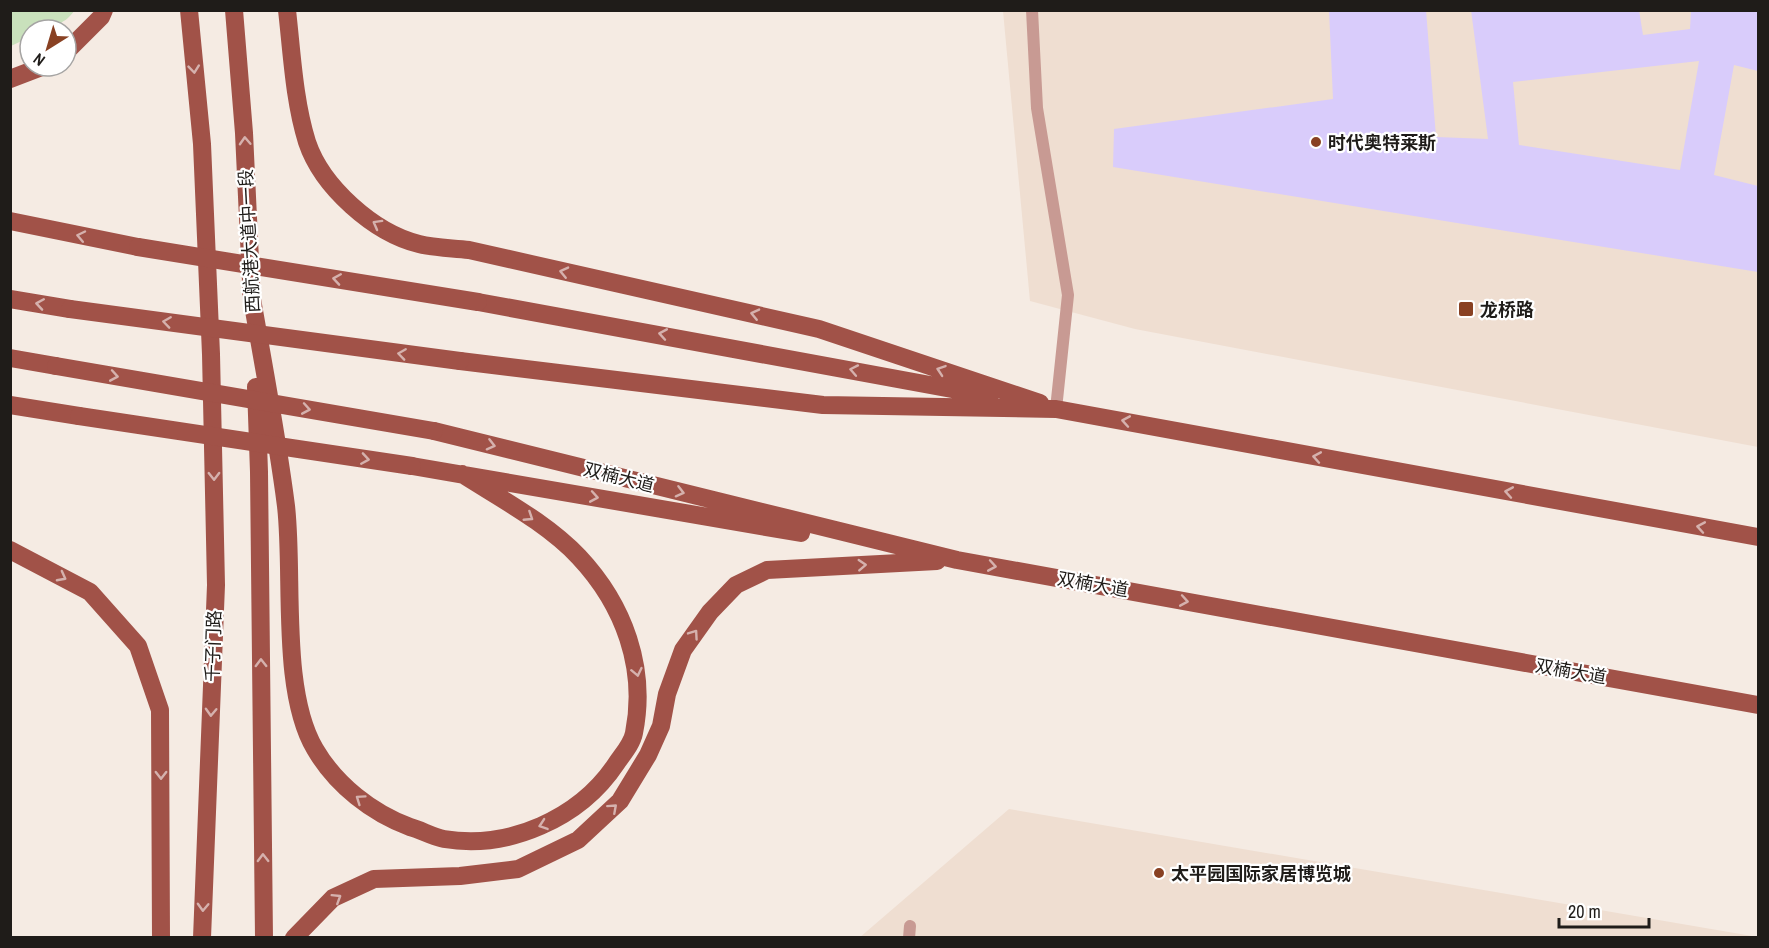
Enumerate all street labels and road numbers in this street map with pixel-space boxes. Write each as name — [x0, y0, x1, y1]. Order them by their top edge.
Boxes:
street label: 西航港大道中一段 — [233, 168, 265, 314]
street label: 双楠大道 — [581, 456, 657, 498]
street label: 双楠大道 — [1055, 565, 1131, 603]
street label: 千子门路 — [199, 610, 227, 682]
street label: 双楠大道 — [1533, 652, 1609, 690]

